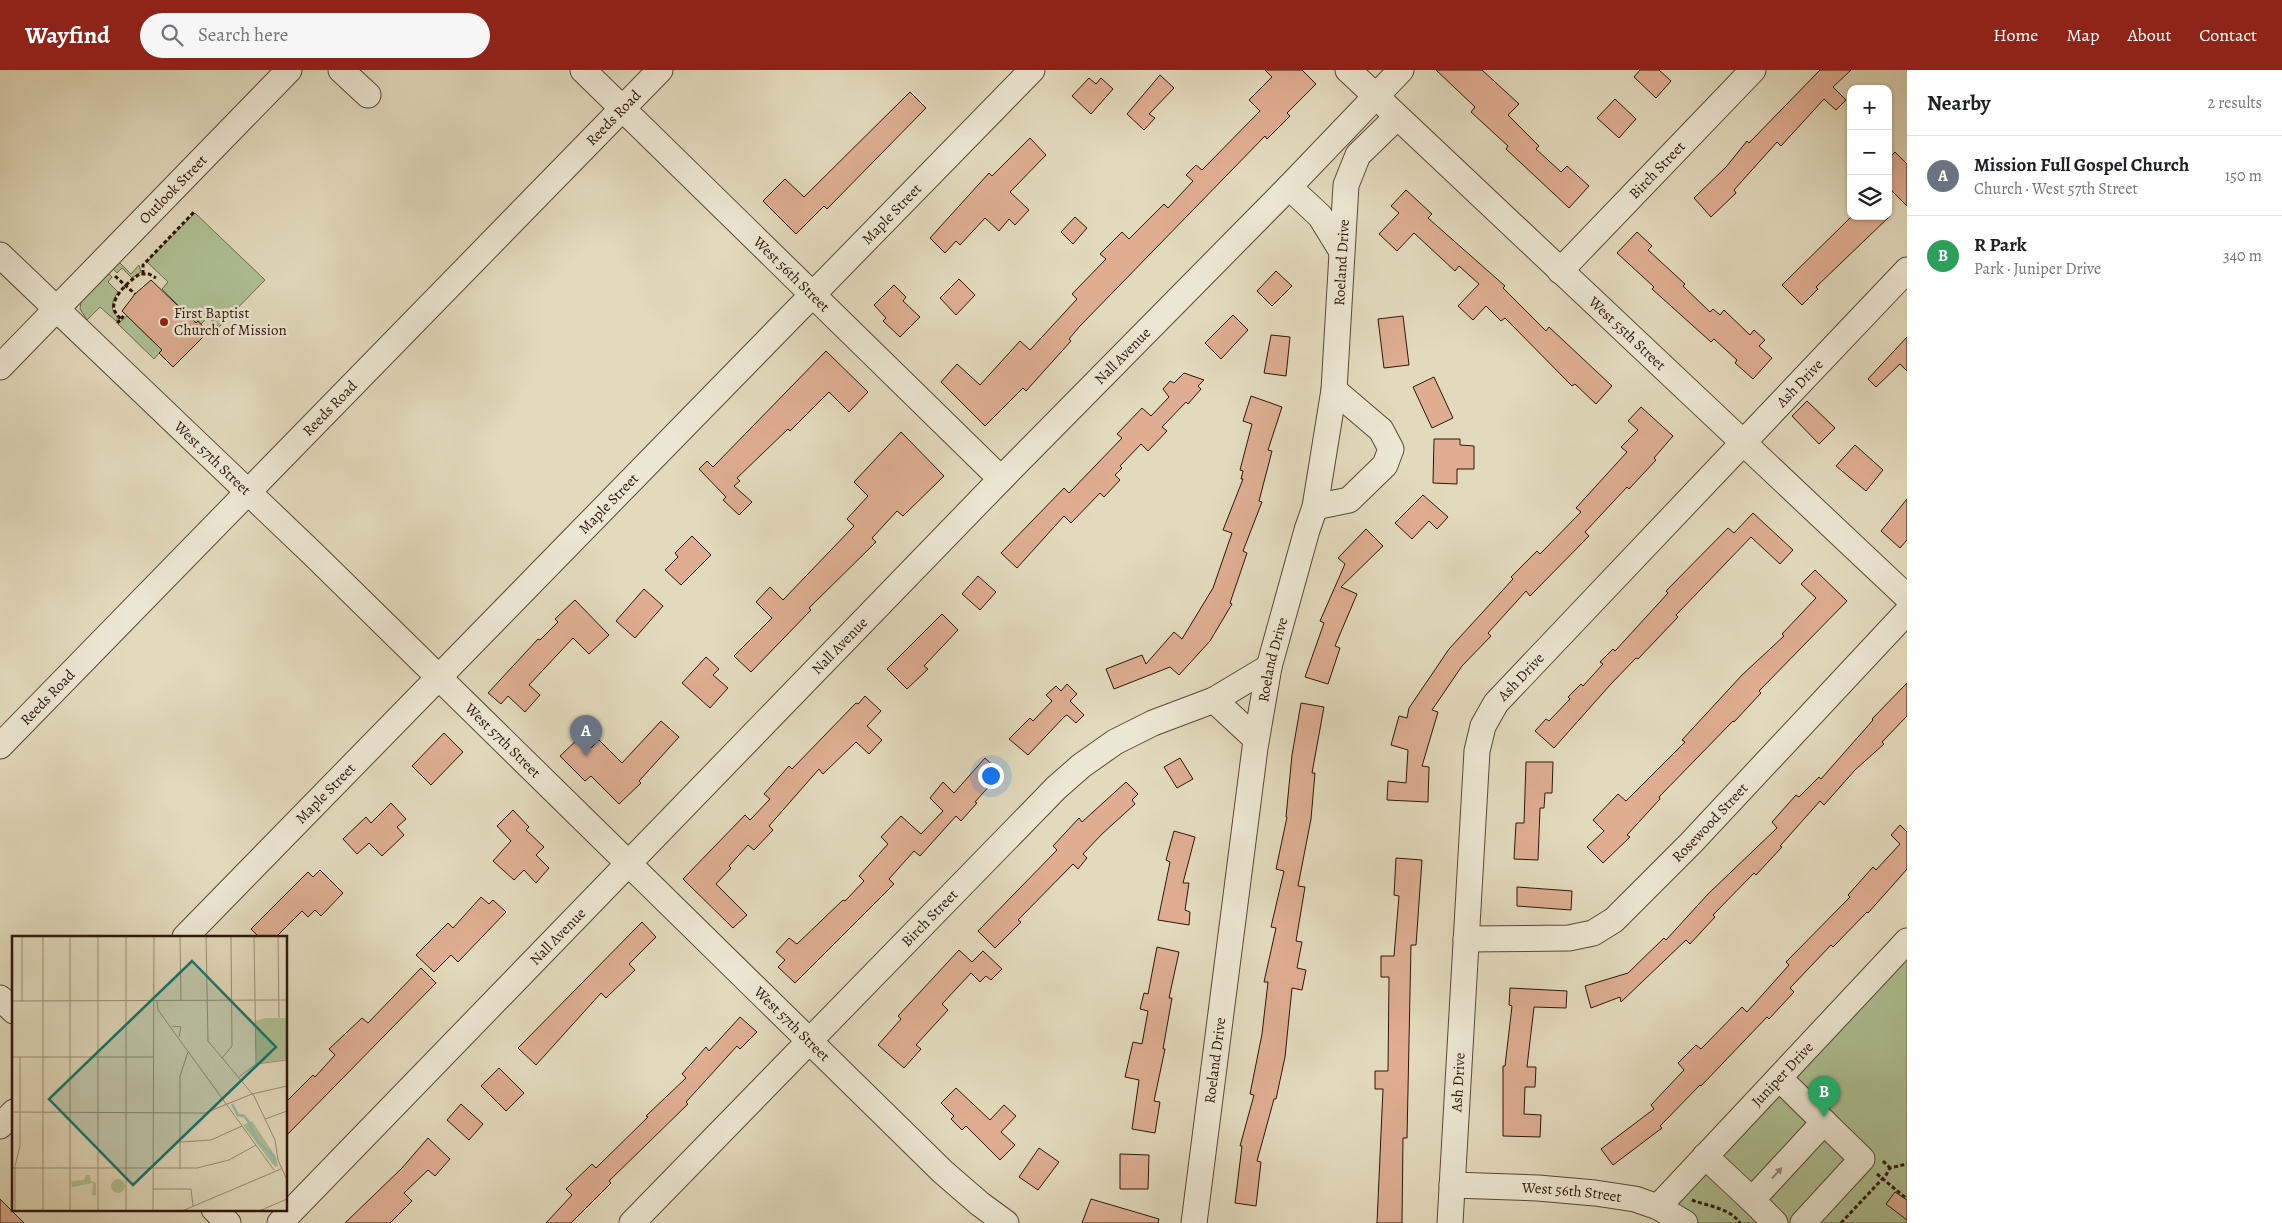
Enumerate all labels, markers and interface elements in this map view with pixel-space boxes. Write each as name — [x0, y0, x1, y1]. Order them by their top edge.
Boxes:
search box — [140, 13, 490, 58]
text: Wayfind — [25, 19, 110, 51]
icon: search — [158, 21, 186, 49]
text: Search here — [198, 22, 288, 48]
text: Home — [1993, 23, 2038, 47]
text: Map — [2066, 23, 2099, 47]
text: About — [2127, 23, 2171, 47]
text: Contact — [2199, 23, 2257, 47]
street label: Reeds Road — [582, 85, 646, 150]
map controls — [1847, 85, 1892, 220]
button: + — [1847, 85, 1892, 130]
text: Nearby — [1927, 89, 1990, 117]
text: 2 results — [2207, 92, 2262, 114]
button: − — [1847, 130, 1892, 175]
street label: Birch Street — [1624, 137, 1689, 203]
street label: Outlook Street — [135, 150, 211, 228]
text: Mission Full Gospel Church — [1974, 152, 2189, 178]
text: A — [1938, 165, 1948, 187]
text: 150 m — [2225, 165, 2262, 187]
button: layers — [1847, 175, 1892, 220]
text: Church · West 57th Street — [1974, 178, 2138, 200]
street label: Maple Street — [857, 179, 926, 249]
street label: Roeland Drive — [1329, 218, 1354, 306]
street label: West 56th Street — [748, 231, 834, 316]
text: R Park — [1974, 232, 2027, 258]
text: B — [1938, 245, 1948, 267]
text: 340 m — [2223, 245, 2262, 267]
text: Park · Juniper Drive — [1974, 258, 2101, 280]
street label: West 55th Street — [1584, 291, 1670, 375]
place label: First Baptist Church of Mission — [174, 303, 287, 340]
marker: First Baptist Church of Mission — [158, 316, 170, 328]
street label: Nall Avenue — [1090, 323, 1155, 389]
street label: Ash Drive — [1771, 354, 1828, 412]
street label: Reeds Road — [298, 375, 362, 440]
street label: West 57th Street — [169, 416, 255, 500]
street label: Maple Street — [574, 469, 643, 538]
street label: Nall Avenue — [807, 612, 872, 679]
street label: Roeland Drive — [1253, 615, 1292, 704]
street label: Ash Drive — [1492, 648, 1549, 706]
street label: Reeds Road — [16, 664, 80, 730]
street label: West 57th Street — [460, 698, 545, 782]
pin: A — [570, 715, 602, 756]
street label: Maple Street — [291, 758, 360, 828]
your location — [978, 763, 1004, 789]
street label: Rosewood Street — [1667, 778, 1752, 867]
street label: Birch Street — [897, 885, 962, 951]
street label: Nall Avenue — [525, 903, 590, 969]
inset map — [12, 936, 288, 1210]
street label: West 57th Street — [749, 981, 835, 1066]
street label: Roeland Drive — [1199, 1016, 1230, 1105]
street label: Juniper Drive — [1747, 1037, 1818, 1111]
street label: Ash Drive — [1446, 1052, 1470, 1114]
pin: B — [1808, 1076, 1840, 1117]
one-way arrow — [1771, 1167, 1783, 1179]
street label: West 56th Street — [1521, 1177, 1623, 1207]

